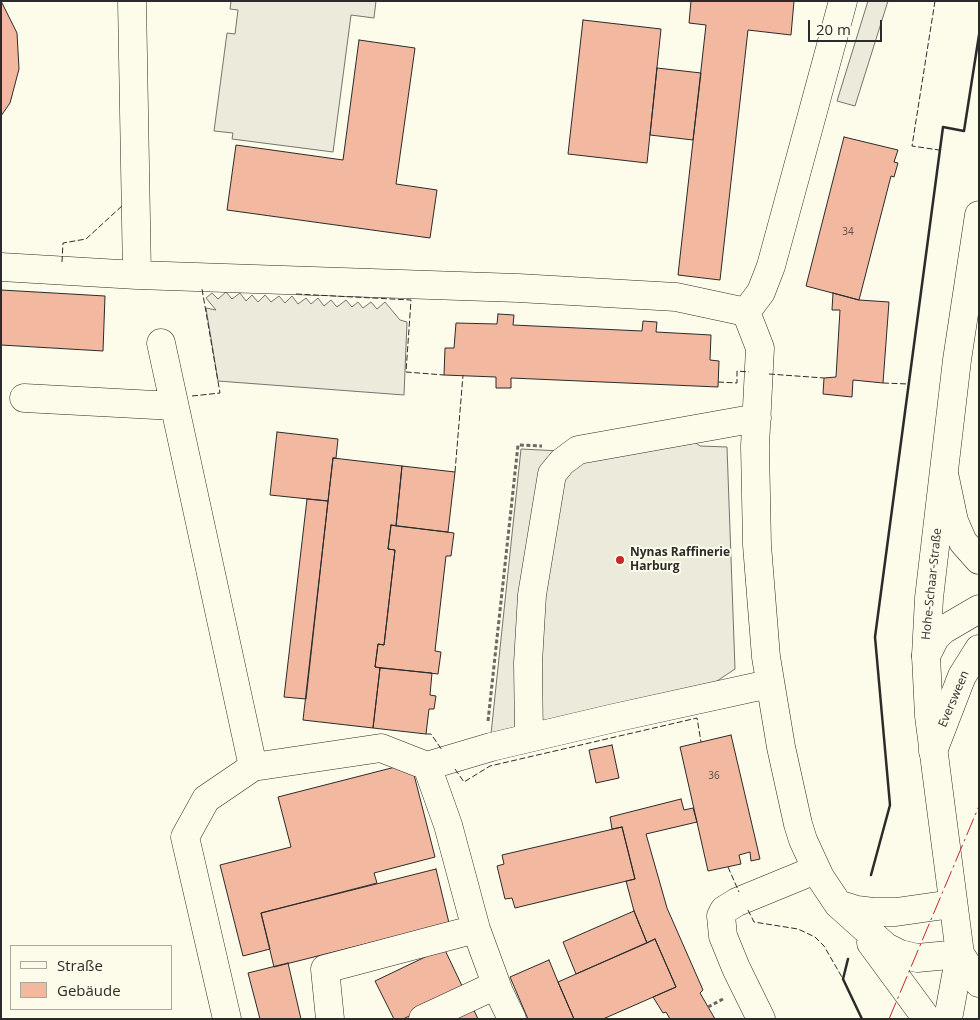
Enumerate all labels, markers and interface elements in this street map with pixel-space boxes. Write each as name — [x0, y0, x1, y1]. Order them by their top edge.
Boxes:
scale bar — [810, 10, 884, 42]
text: 20 m — [816, 19, 851, 39]
house number: 34 — [842, 226, 854, 238]
street label: Hohe-Schaar-Straße — [919, 527, 945, 641]
place label: Nynas Raffinerie Harburg — [630, 546, 730, 574]
marker: Nynas Raffinerie Harburg — [614, 554, 626, 566]
street label: Eversween — [936, 668, 972, 730]
house number: 36 — [708, 770, 720, 782]
legend — [10, 945, 172, 1010]
text: Straße — [57, 955, 103, 975]
text: Gebäude — [57, 980, 121, 1000]

